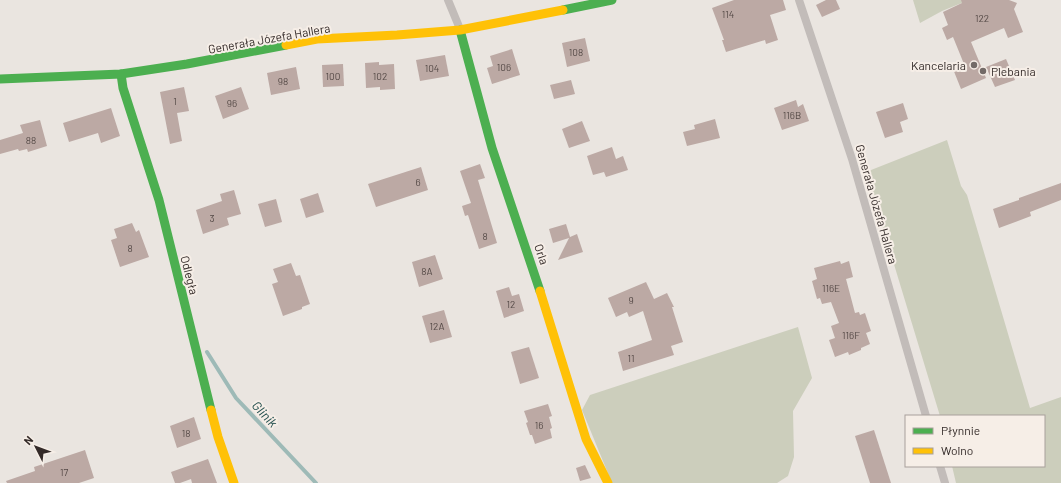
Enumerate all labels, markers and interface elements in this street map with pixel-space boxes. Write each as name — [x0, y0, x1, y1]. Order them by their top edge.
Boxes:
house number: 114 — [722, 8, 734, 20]
house number: 122 — [975, 12, 989, 24]
street label: Generała Józefa Hallera — [207, 20, 331, 56]
house number: 108 — [569, 46, 583, 58]
place label: Kancelaria — [911, 58, 966, 72]
marker: Kancelaria — [969, 60, 979, 70]
house number: 106 — [497, 61, 511, 73]
house number: 104 — [425, 62, 439, 74]
place label: Plebania — [991, 64, 1036, 78]
marker: Plebania — [978, 66, 988, 76]
house number: 100 — [326, 70, 340, 82]
house number: 102 — [373, 70, 387, 82]
house number: 98 — [278, 75, 288, 87]
house number: 1 — [173, 95, 177, 107]
house number: 96 — [227, 97, 237, 109]
house number: 116B — [783, 109, 801, 121]
house number: 88 — [26, 134, 36, 146]
street label: Generała Józefa Hallera — [853, 143, 901, 265]
house number: 6 — [415, 176, 421, 188]
house number: 3 — [209, 212, 215, 224]
house number: 8 — [482, 230, 488, 242]
house number: 8 — [127, 242, 133, 254]
street label: Orla — [532, 242, 552, 266]
street label: Odległa — [178, 254, 202, 296]
house number: 8A — [421, 265, 433, 277]
house number: 116E — [822, 282, 840, 294]
house number: 9 — [628, 294, 634, 306]
house number: 12 — [507, 298, 515, 310]
house number: 12A — [430, 320, 444, 332]
house number: 116F — [842, 329, 860, 341]
house number: 11 — [627, 352, 635, 364]
water label: Glinik — [249, 397, 282, 431]
legend — [905, 415, 1045, 467]
house number: 16 — [535, 419, 543, 431]
text: Płynnie — [941, 423, 980, 437]
north arrow — [16, 427, 56, 467]
house number: 18 — [182, 427, 190, 439]
text: N — [21, 433, 35, 447]
text: Wolno — [941, 443, 973, 457]
house number: 17 — [60, 466, 68, 478]

